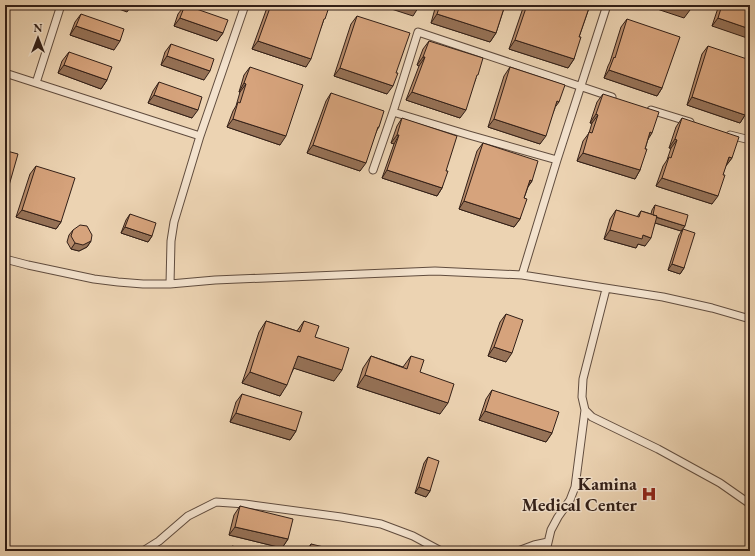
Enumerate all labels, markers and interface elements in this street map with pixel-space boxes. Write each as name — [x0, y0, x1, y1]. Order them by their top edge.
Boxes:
north arrow — [18, 18, 58, 58]
text: N — [34, 21, 43, 35]
place label: Kamina Medical Center — [522, 472, 638, 516]
hospital icon: Kamina Medical Center — [640, 485, 658, 503]

